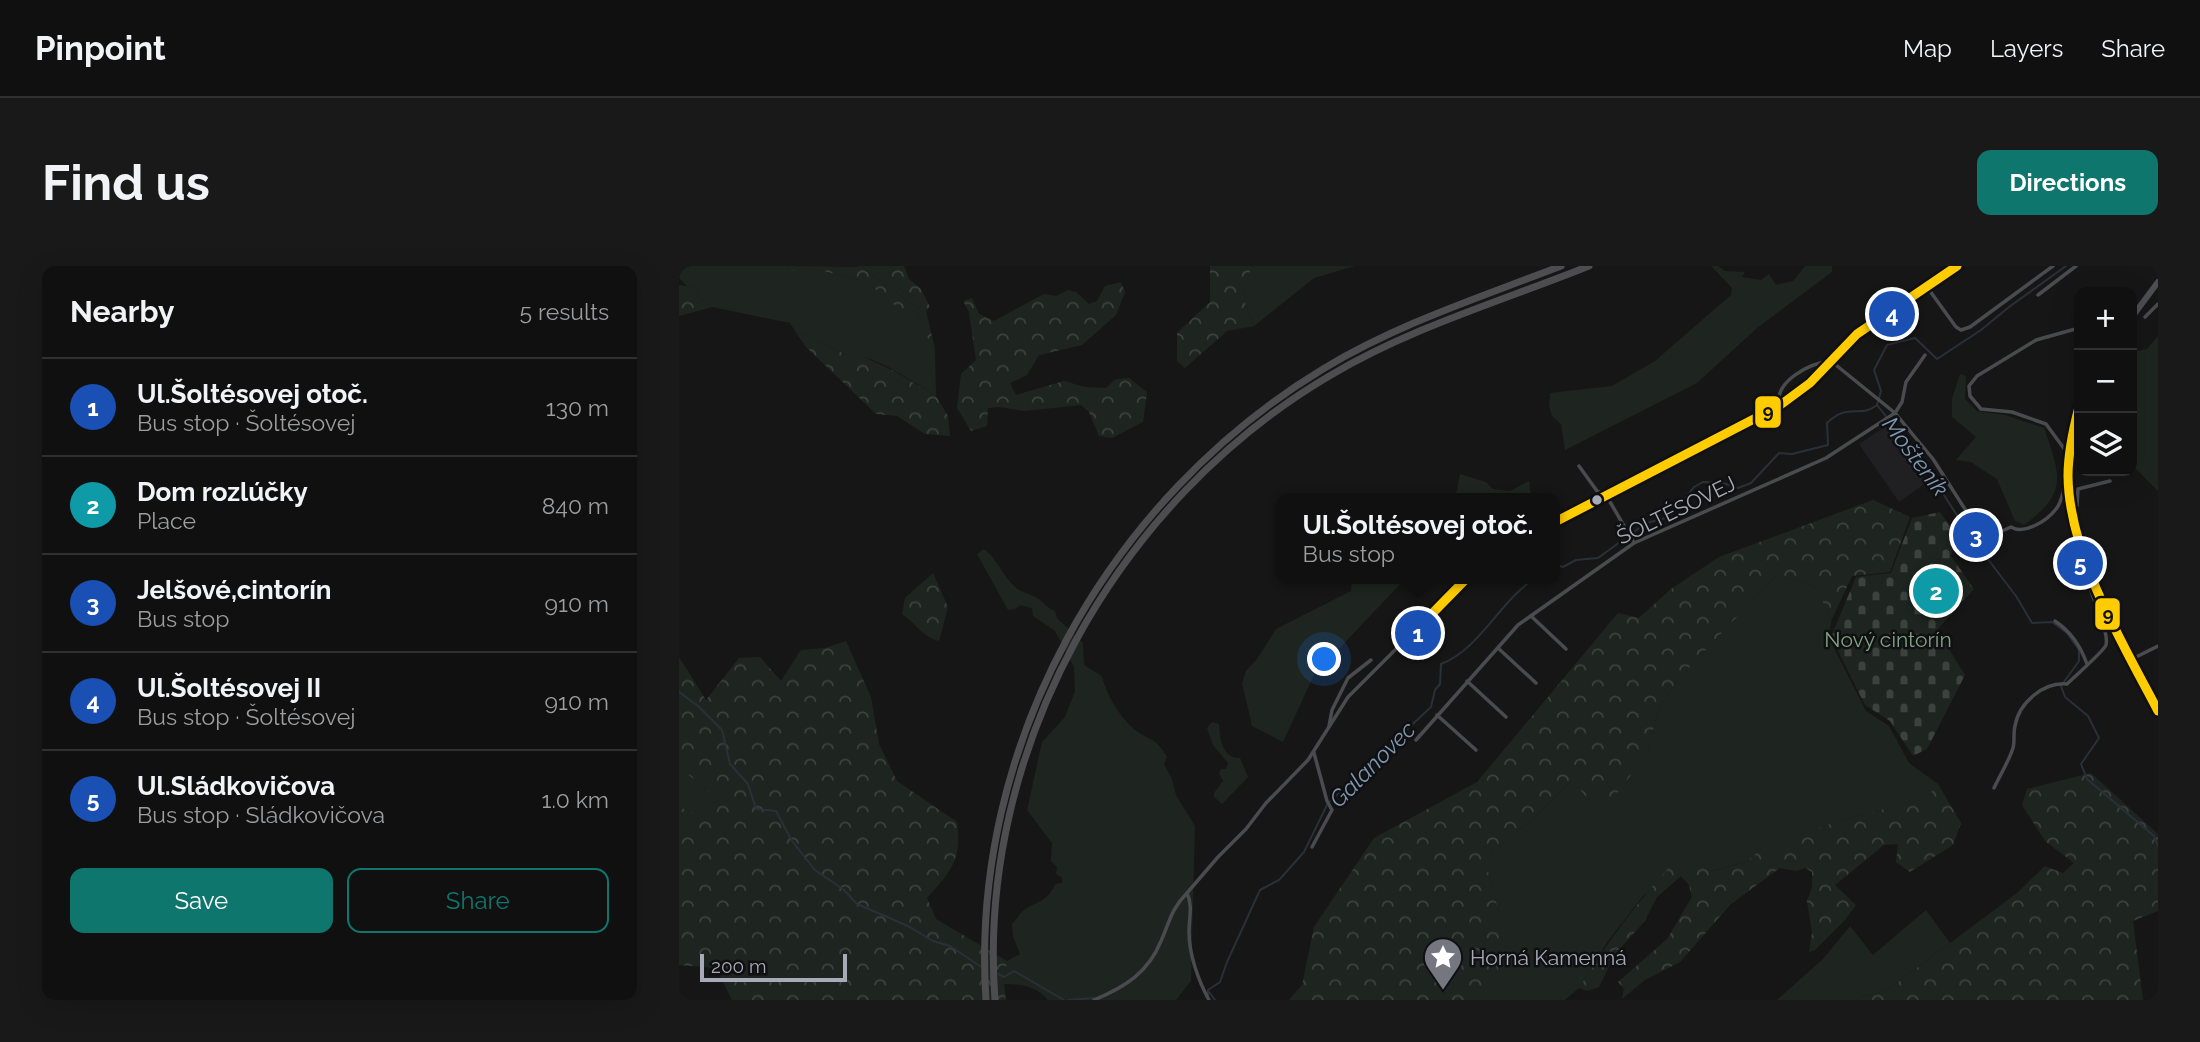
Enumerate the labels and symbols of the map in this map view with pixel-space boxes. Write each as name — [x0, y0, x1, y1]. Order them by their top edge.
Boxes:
pin: 4 — [1869, 288, 1915, 340]
line badge: 9 — [1754, 395, 1782, 429]
text: 9 — [1762, 400, 1774, 422]
water label: Mošteník — [1877, 411, 1955, 501]
street label: ŠOLTÉSOVEJ — [1613, 470, 1739, 550]
unlabelled marker — [1590, 493, 1604, 507]
pin: 3 — [1953, 509, 1999, 561]
pin: 5 — [2057, 537, 2103, 589]
pin: 2 — [1913, 565, 1959, 617]
line badge: 9 — [2094, 597, 2121, 631]
text: 9 — [2102, 603, 2114, 625]
pin: 1 — [1395, 607, 1441, 659]
park label: Nový cintorín — [1824, 627, 1952, 652]
your location — [1307, 642, 1341, 676]
water label: Galanovec — [1323, 715, 1421, 813]
place icon: Horná Kamenná — [1422, 936, 1464, 991]
place label: Horná Kamenná — [1470, 945, 1627, 970]
scale bar — [700, 951, 847, 983]

